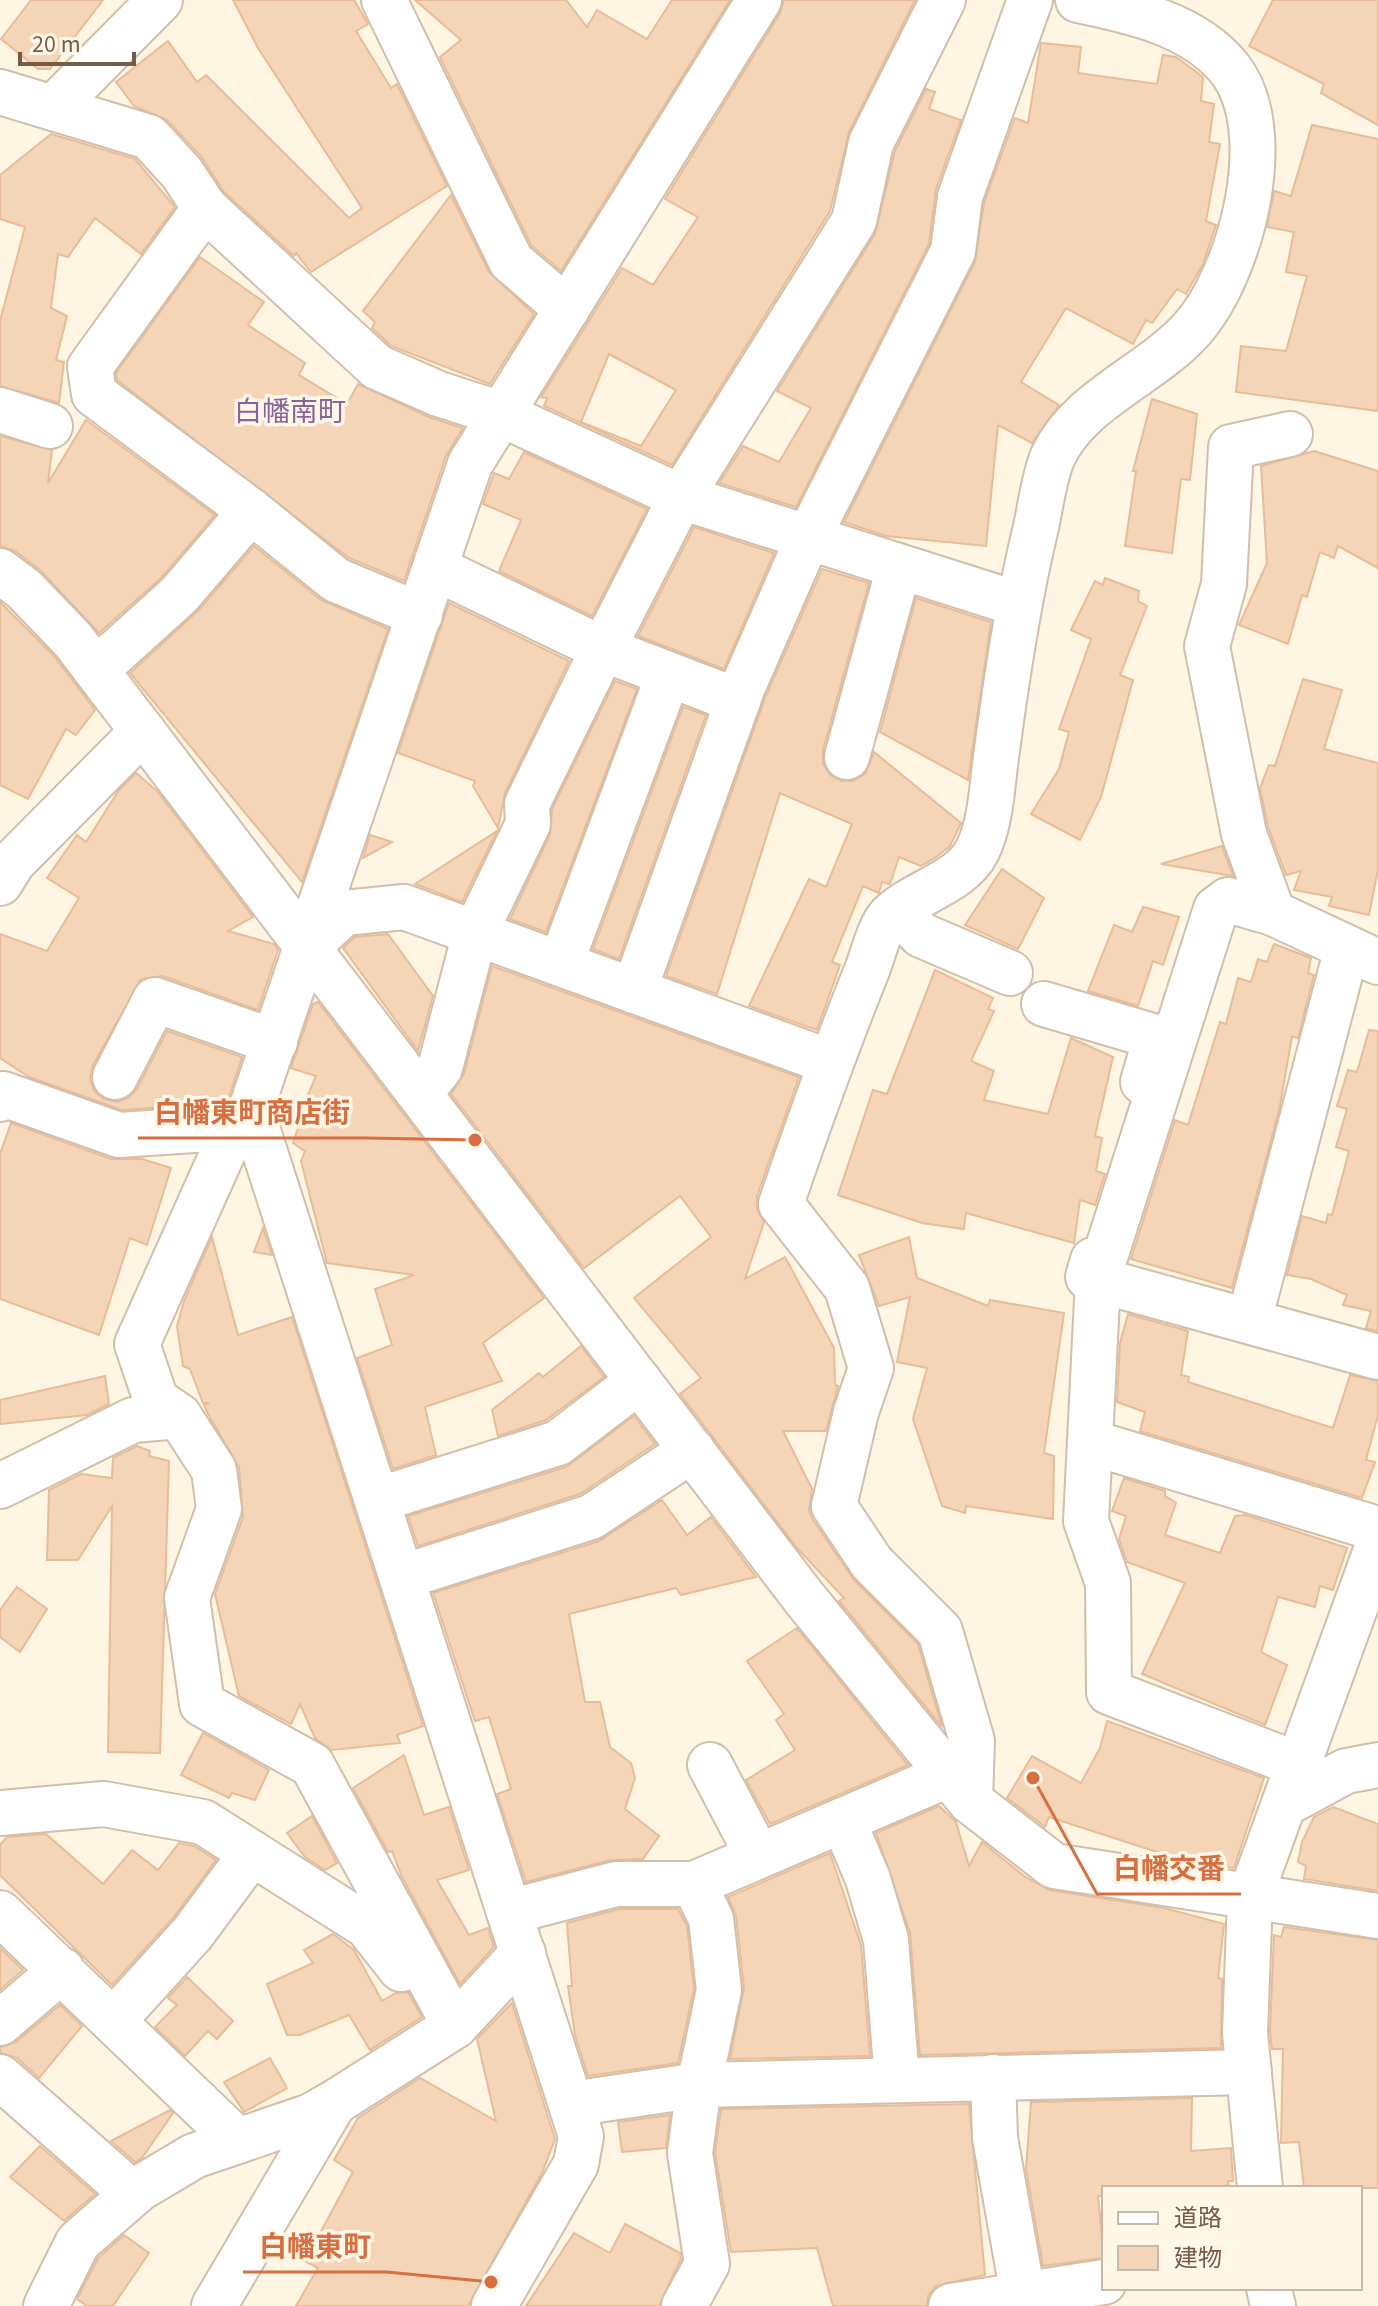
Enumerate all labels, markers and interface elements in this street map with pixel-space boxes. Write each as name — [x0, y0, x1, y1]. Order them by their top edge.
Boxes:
scale bar — [20, 16, 134, 66]
text: 20 m — [32, 27, 81, 62]
district label: 白幡南町 — [234, 392, 346, 432]
callout: 白幡東町商店街 — [138, 1086, 366, 1138]
text: 白幡東町商店街 — [154, 1093, 350, 1133]
callout: 白幡交番 — [1097, 1842, 1241, 1894]
text: 白幡交番 — [1113, 1849, 1225, 1889]
legend — [1102, 2186, 1362, 2290]
text: 道路 — [1174, 2201, 1222, 2236]
callout: 白幡東町 — [243, 2220, 387, 2272]
text: 白幡東町 — [259, 2227, 371, 2267]
text: 建物 — [1174, 2241, 1222, 2276]

